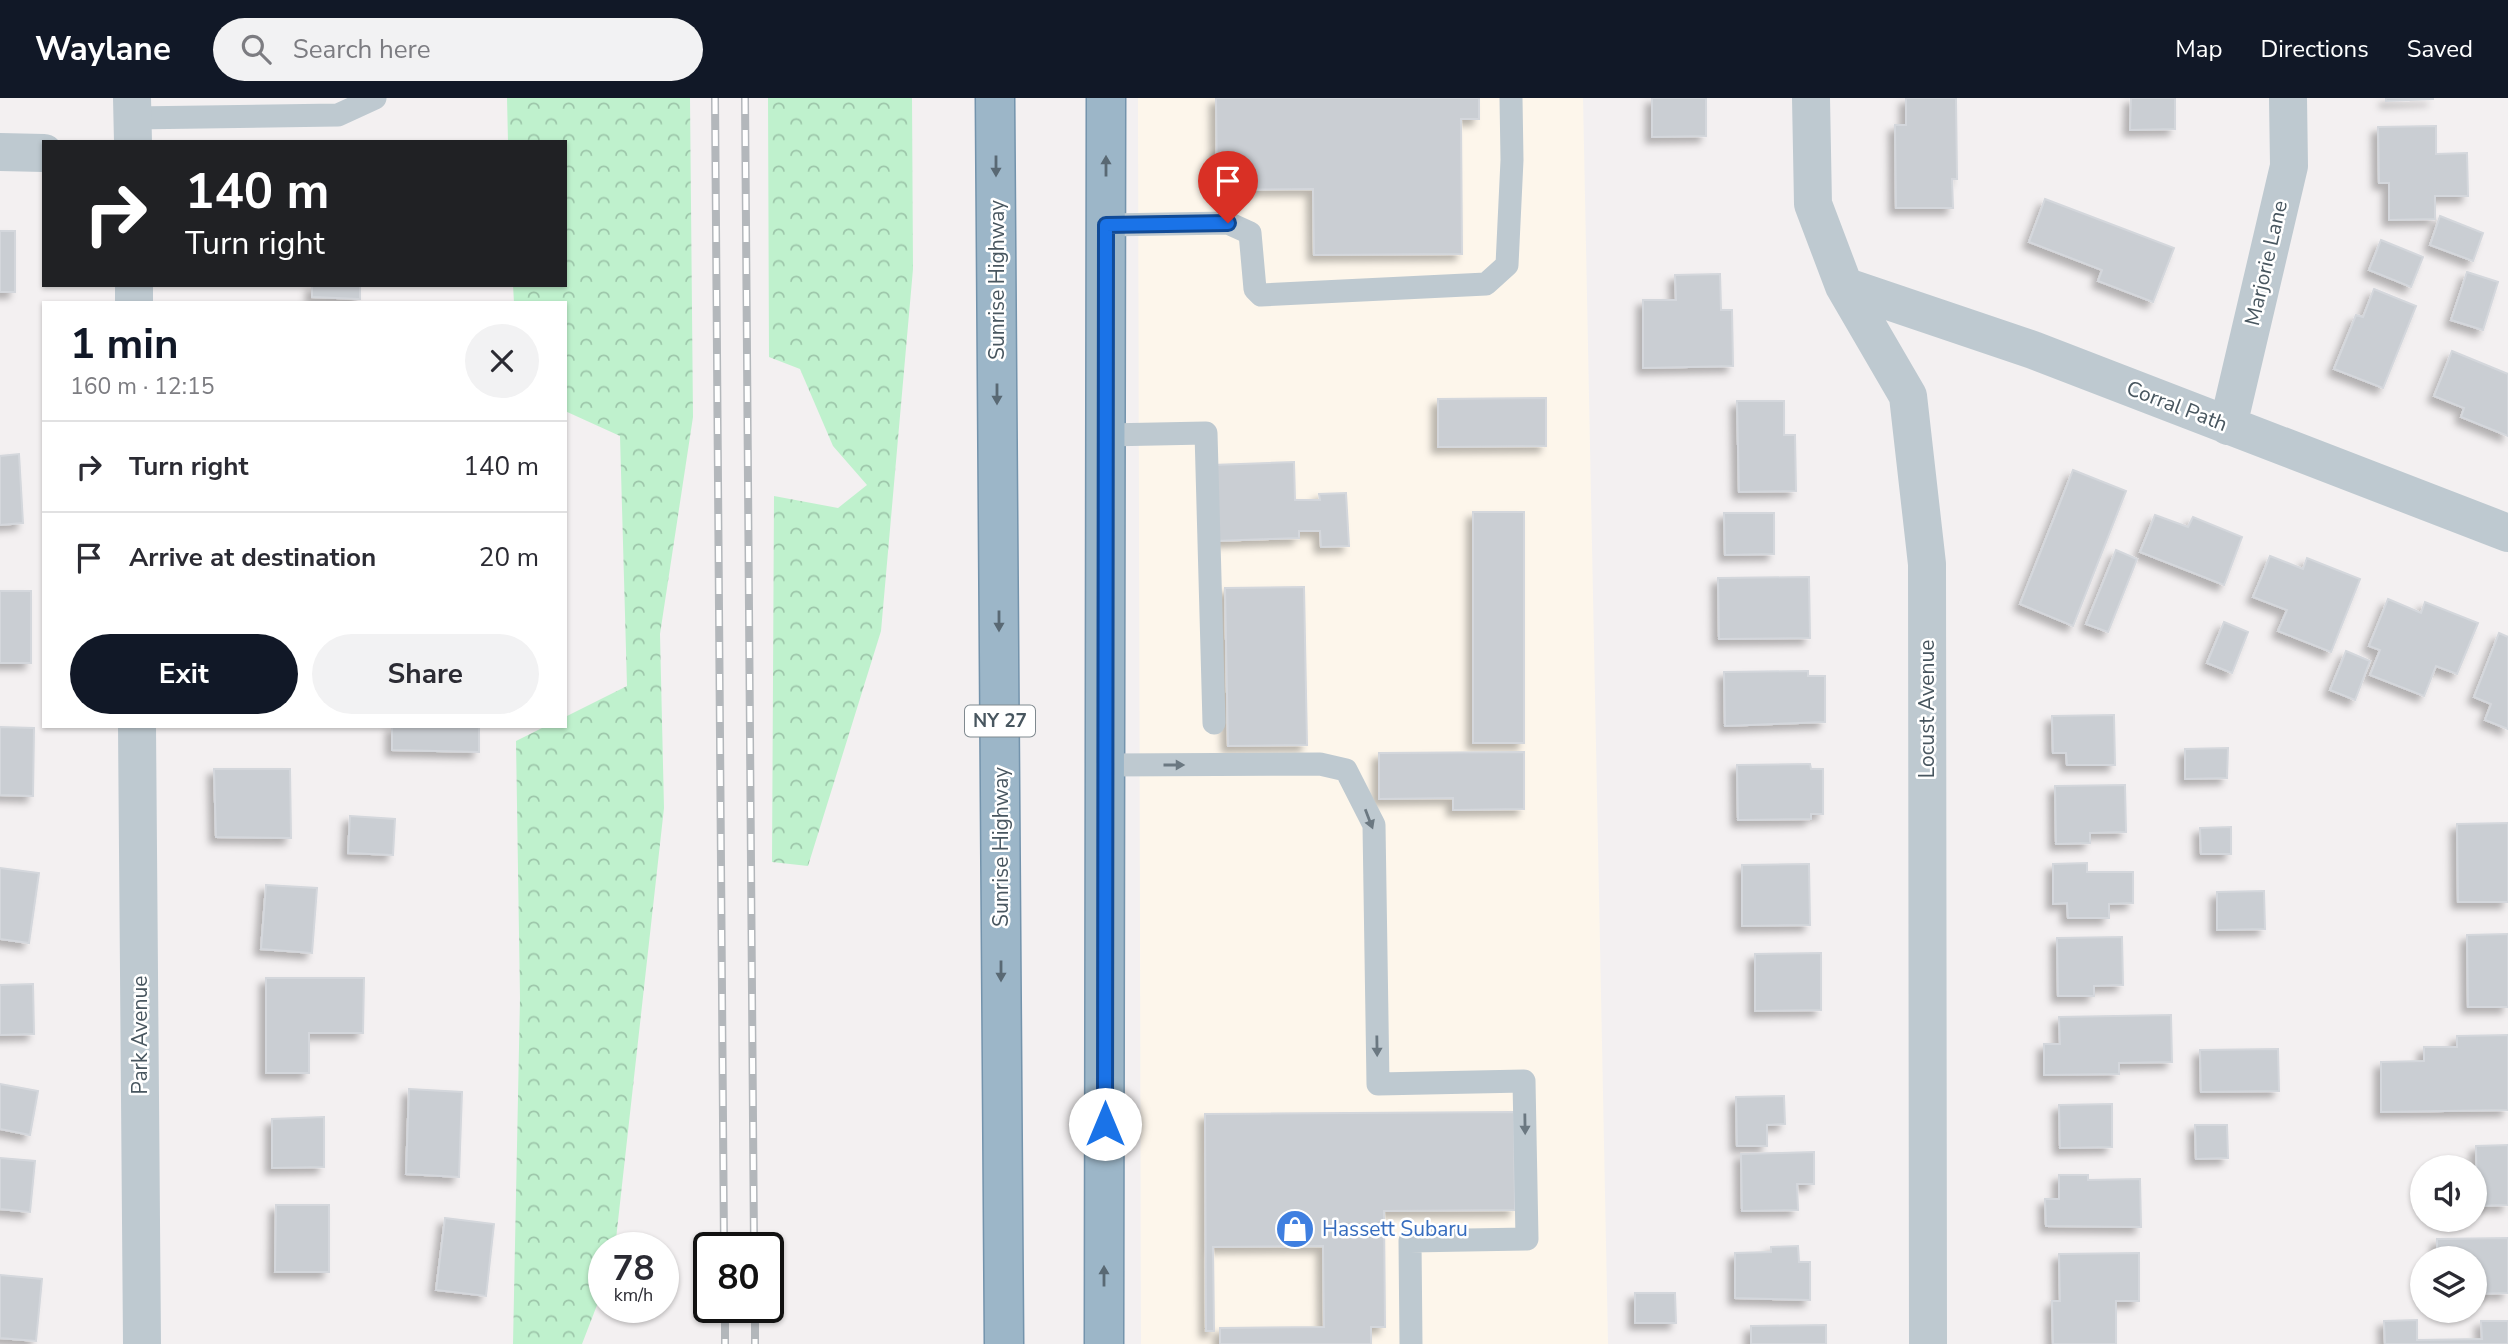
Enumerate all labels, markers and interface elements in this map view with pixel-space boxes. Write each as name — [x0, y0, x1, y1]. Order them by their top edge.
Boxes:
search box — [213, 18, 703, 81]
text: Waylane — [35, 27, 171, 72]
icon: search — [237, 30, 275, 68]
text: Search here — [293, 32, 431, 67]
text: Map — [2175, 33, 2222, 65]
text: Directions — [2260, 33, 2369, 65]
text: Saved — [2407, 33, 2473, 65]
pin — [1198, 151, 1258, 223]
one-way arrow — [990, 155, 1002, 177]
one-way arrow — [1100, 155, 1112, 177]
text: 140 m — [185, 158, 329, 225]
icon: arrive — [1209, 162, 1247, 200]
icon: right — [70, 168, 161, 259]
street label: Marjorie Lane — [2238, 198, 2294, 328]
street label: Sunrise Highway — [983, 200, 1011, 360]
text: Turn right — [185, 222, 325, 265]
text: 1 min — [70, 316, 179, 373]
button: close — [465, 324, 539, 398]
text: 160 m · 12:15 — [70, 371, 215, 402]
street label: Corral Path — [2123, 374, 2231, 438]
one-way arrow — [991, 383, 1003, 405]
icon: right — [70, 448, 108, 486]
text: Turn right — [129, 449, 248, 484]
text: 140 m — [463, 449, 539, 484]
icon: arrive — [70, 539, 108, 577]
text: Arrive at destination — [129, 540, 376, 575]
text: 20 m — [479, 540, 539, 575]
one-way arrow — [993, 610, 1005, 632]
button: Exit — [70, 634, 298, 714]
button: Share — [312, 634, 539, 714]
street label: Locust Avenue — [1913, 640, 1941, 778]
road number: NY 27 — [965, 706, 1035, 736]
one-way arrow — [1163, 759, 1185, 771]
street label: Sunrise Highway — [987, 767, 1015, 927]
one-way arrow — [1364, 809, 1375, 830]
one-way arrow — [996, 960, 1007, 982]
street label: Park Avenue — [126, 976, 154, 1094]
one-way arrow — [1372, 1035, 1383, 1057]
position arrow — [1068, 1087, 1142, 1161]
one-way arrow — [1519, 1113, 1531, 1135]
map controls — [2410, 1155, 2487, 1323]
button: sound — [2410, 1155, 2487, 1232]
shop icon: Hassett Subaru — [1274, 1208, 1316, 1250]
place label: Hassett Subaru — [1322, 1215, 1468, 1243]
speed limit sign: 80 — [693, 1232, 784, 1323]
text: 78 — [612, 1245, 655, 1292]
button: layers — [2410, 1246, 2487, 1323]
one-way arrow — [1098, 1265, 1110, 1287]
text: km/h — [614, 1283, 653, 1307]

